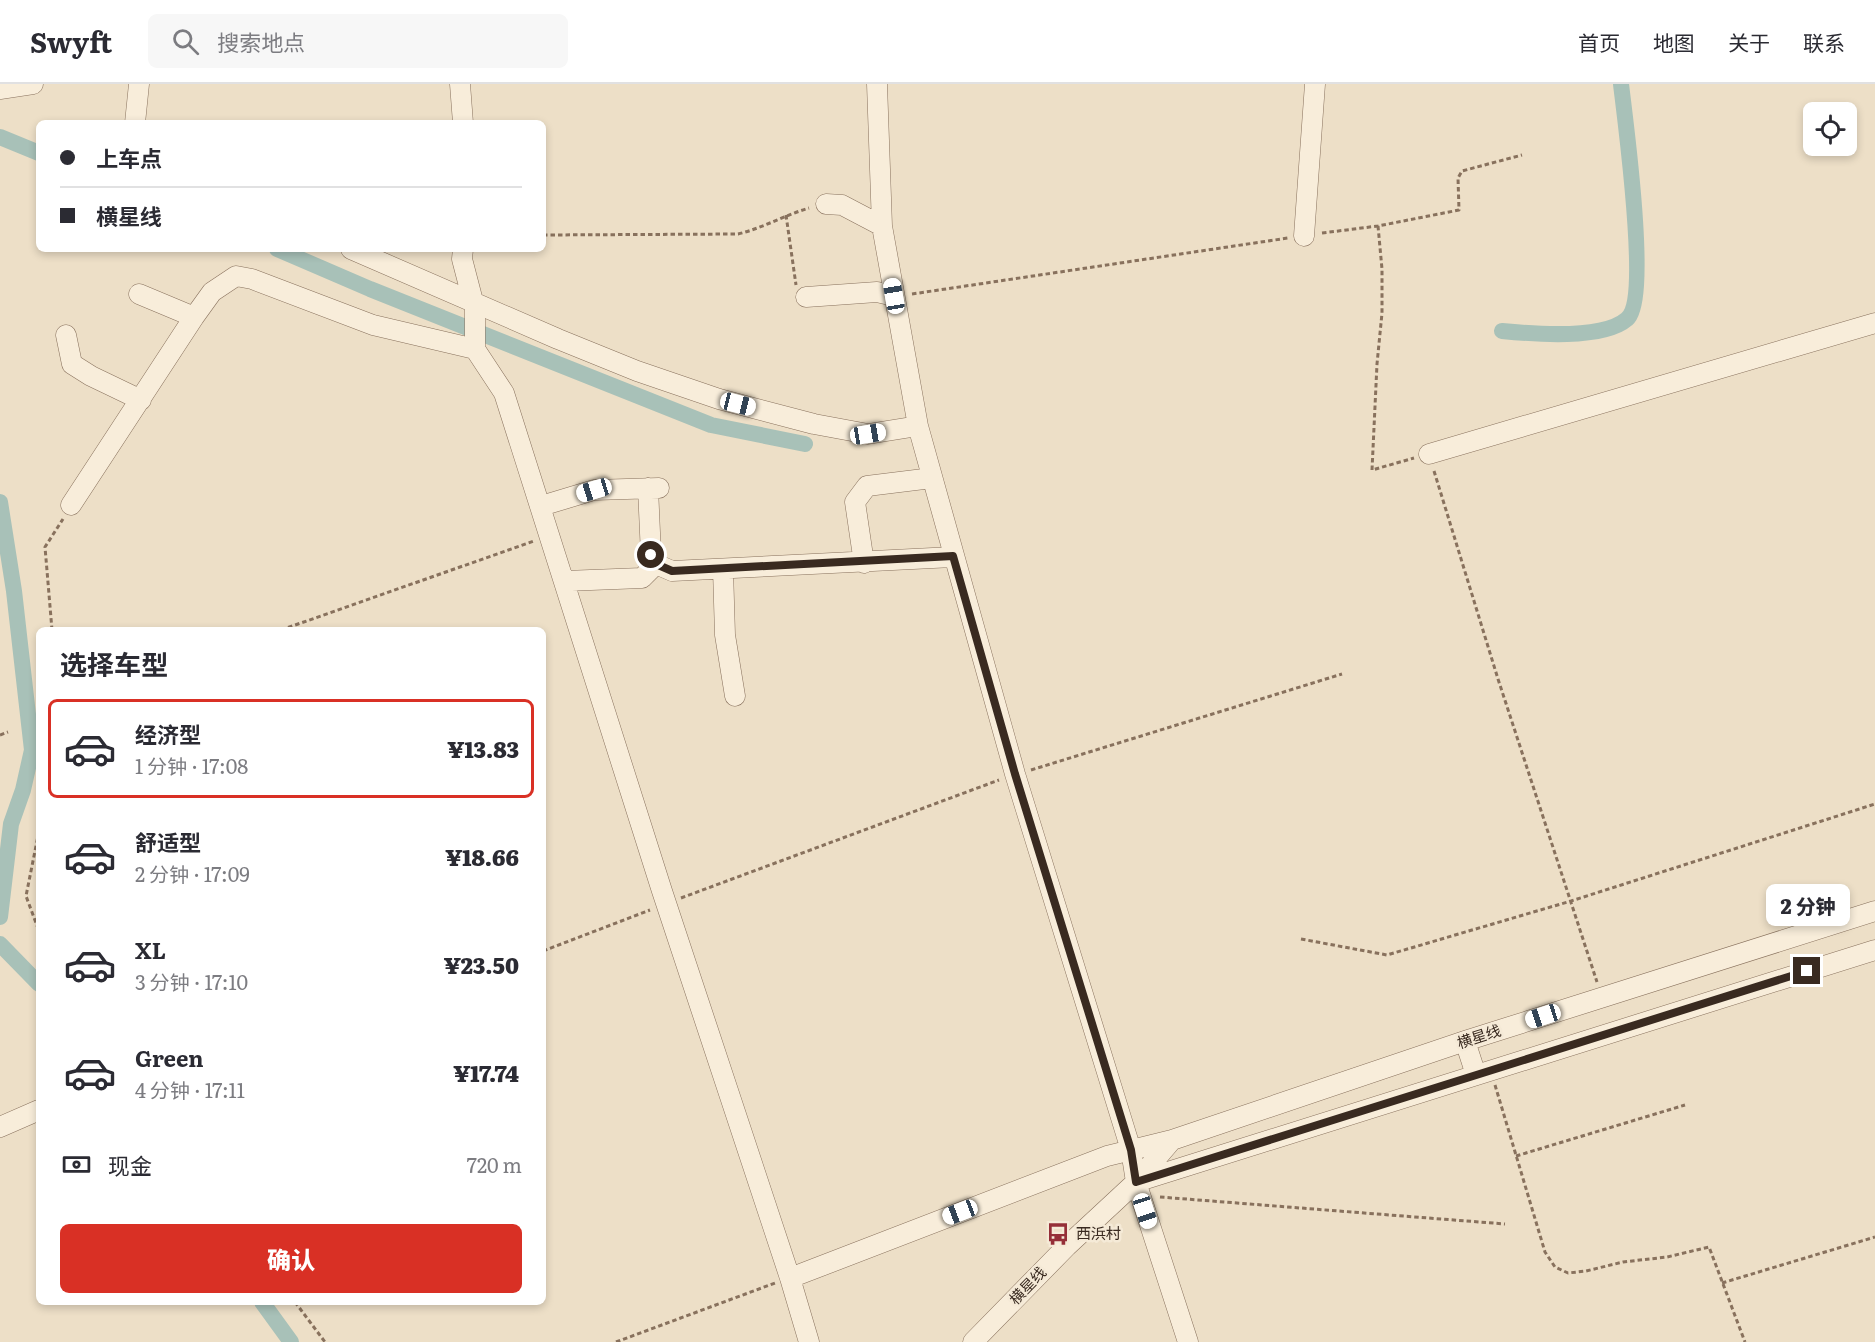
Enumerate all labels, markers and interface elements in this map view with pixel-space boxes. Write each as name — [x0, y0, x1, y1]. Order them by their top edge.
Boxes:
search box — [148, 14, 568, 68]
text: Swyft — [30, 20, 112, 62]
icon: search — [169, 25, 202, 58]
text: 搜索地点 — [217, 25, 305, 58]
text: 首页 — [1578, 26, 1620, 57]
text: 地图 — [1653, 26, 1695, 57]
text: 关于 — [1728, 26, 1770, 57]
text: 联系 — [1803, 26, 1845, 57]
map controls — [1803, 102, 1857, 156]
button: locate — [1803, 102, 1857, 156]
text: 上车点 — [96, 141, 162, 174]
text: 横星线 — [96, 199, 162, 232]
car — [882, 277, 906, 315]
car — [718, 391, 758, 417]
car — [849, 422, 887, 446]
car — [574, 476, 614, 504]
route start — [637, 541, 664, 568]
text: 选择车型 — [60, 643, 168, 683]
text: 经济型 — [135, 717, 201, 750]
icon: car — [63, 722, 117, 776]
text: ¥13.83 — [447, 732, 519, 765]
text: 1 分钟 · 17:08 — [135, 750, 248, 780]
text: 舒适型 — [135, 825, 201, 858]
icon: car — [63, 830, 117, 884]
text: ¥18.66 — [445, 840, 519, 873]
text: 2 分钟 · 17:09 — [135, 858, 250, 888]
callout: 2 分钟 — [1765, 884, 1849, 926]
text: 2 分钟 — [1780, 890, 1836, 920]
text: XL — [135, 933, 166, 966]
icon: car — [63, 938, 117, 992]
text: ¥23.50 — [444, 948, 519, 981]
route end — [1793, 957, 1820, 984]
text: 3 分钟 · 17:10 — [135, 966, 248, 996]
car — [1523, 1002, 1563, 1030]
street label: 横星线 — [1454, 1018, 1503, 1053]
text: Green — [135, 1041, 204, 1074]
icon: car — [63, 1046, 117, 1100]
text: ¥17.74 — [453, 1056, 519, 1089]
text: 4 分钟 · 17:11 — [135, 1074, 245, 1104]
icon: cash — [60, 1148, 93, 1181]
text: 现金 — [108, 1148, 152, 1181]
text: 720 m — [467, 1149, 522, 1179]
car — [1131, 1191, 1159, 1231]
car — [940, 1197, 980, 1227]
bus stop icon: 西浜村 — [1045, 1221, 1071, 1247]
place label: 西浜村 — [1076, 1221, 1121, 1244]
button: 确认 — [60, 1224, 522, 1293]
street label: 横星线 — [1003, 1261, 1051, 1309]

